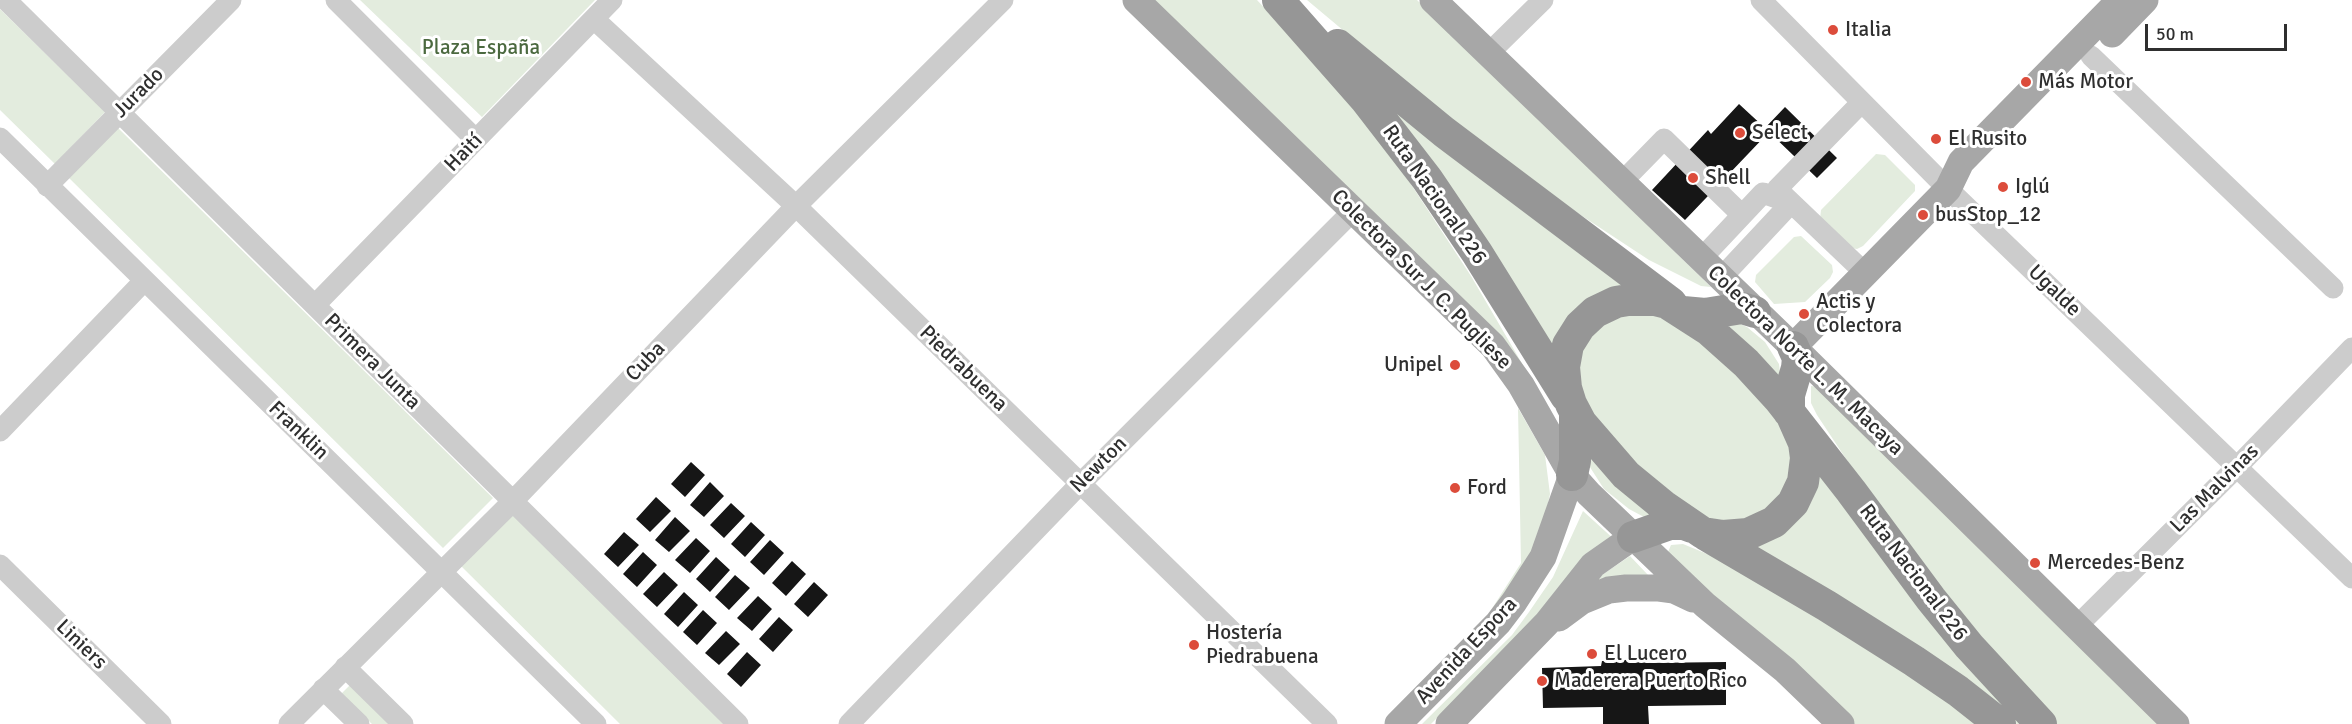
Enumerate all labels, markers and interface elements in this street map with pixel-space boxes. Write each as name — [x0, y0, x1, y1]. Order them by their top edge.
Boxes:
scale bar — [2148, 12, 2290, 50]
place label: Italia — [1845, 17, 1892, 43]
marker: Italia — [1826, 23, 1840, 37]
text: 50 m — [2156, 23, 2194, 45]
park label: Plaza España — [422, 35, 540, 61]
street label: Jurado — [108, 62, 170, 124]
place label: Más Motor — [2038, 69, 2133, 95]
marker: Más Motor — [2019, 75, 2033, 89]
street label: Ruta Nacional 226 — [1376, 120, 1492, 270]
place label: Select — [1752, 120, 1808, 146]
marker: Select — [1733, 126, 1747, 140]
place label: El Rusito — [1948, 126, 2027, 152]
street label: Haití — [440, 129, 488, 177]
marker: El Rusito — [1929, 132, 1943, 146]
place label: Shell — [1705, 165, 1751, 191]
marker: Shell — [1686, 171, 1700, 185]
place label: Iglú — [2015, 174, 2050, 200]
marker: Iglú — [1996, 180, 2010, 194]
street label: Colectora Sur J. C. Pugliese — [1326, 185, 1516, 375]
place label: busStop_12 — [1935, 202, 2041, 228]
marker: busStop_12 — [1916, 208, 1930, 222]
street label: Ugalde — [2022, 260, 2086, 322]
street label: Colectora Norte L. M. Macaya — [1702, 261, 1908, 461]
place label: Actis y Colectora — [1816, 289, 1902, 339]
marker: Actis y Colectora — [1797, 307, 1811, 321]
street label: Primera Junta — [319, 309, 425, 415]
street label: Piedrabuena — [914, 321, 1012, 417]
street label: Cuba — [621, 337, 671, 387]
place label: Unipel — [1384, 352, 1443, 378]
marker: Unipel — [1448, 358, 1462, 372]
street label: Franklin — [263, 396, 333, 466]
street label: Newton — [1066, 432, 1132, 498]
street label: Las Malvinas — [2165, 439, 2265, 539]
place label: Ford — [1467, 475, 1507, 501]
marker: Ford — [1448, 481, 1462, 495]
street label: Ruta Nacional 226 — [1853, 500, 1973, 646]
place label: Mercedes-Benz — [2047, 550, 2184, 576]
marker: Mercedes-Benz — [2028, 556, 2042, 570]
street label: Avenida Espora — [1411, 592, 1523, 710]
street label: Liniers — [50, 615, 112, 675]
place label: Hostería Piedrabuena — [1206, 620, 1319, 670]
marker: Hostería Piedrabuena — [1187, 638, 1201, 652]
place label: El Lucero — [1604, 641, 1687, 667]
marker: El Lucero — [1585, 647, 1599, 661]
place label: Maderera Puerto Rico — [1554, 668, 1747, 694]
marker: Maderera Puerto Rico — [1535, 674, 1549, 688]

